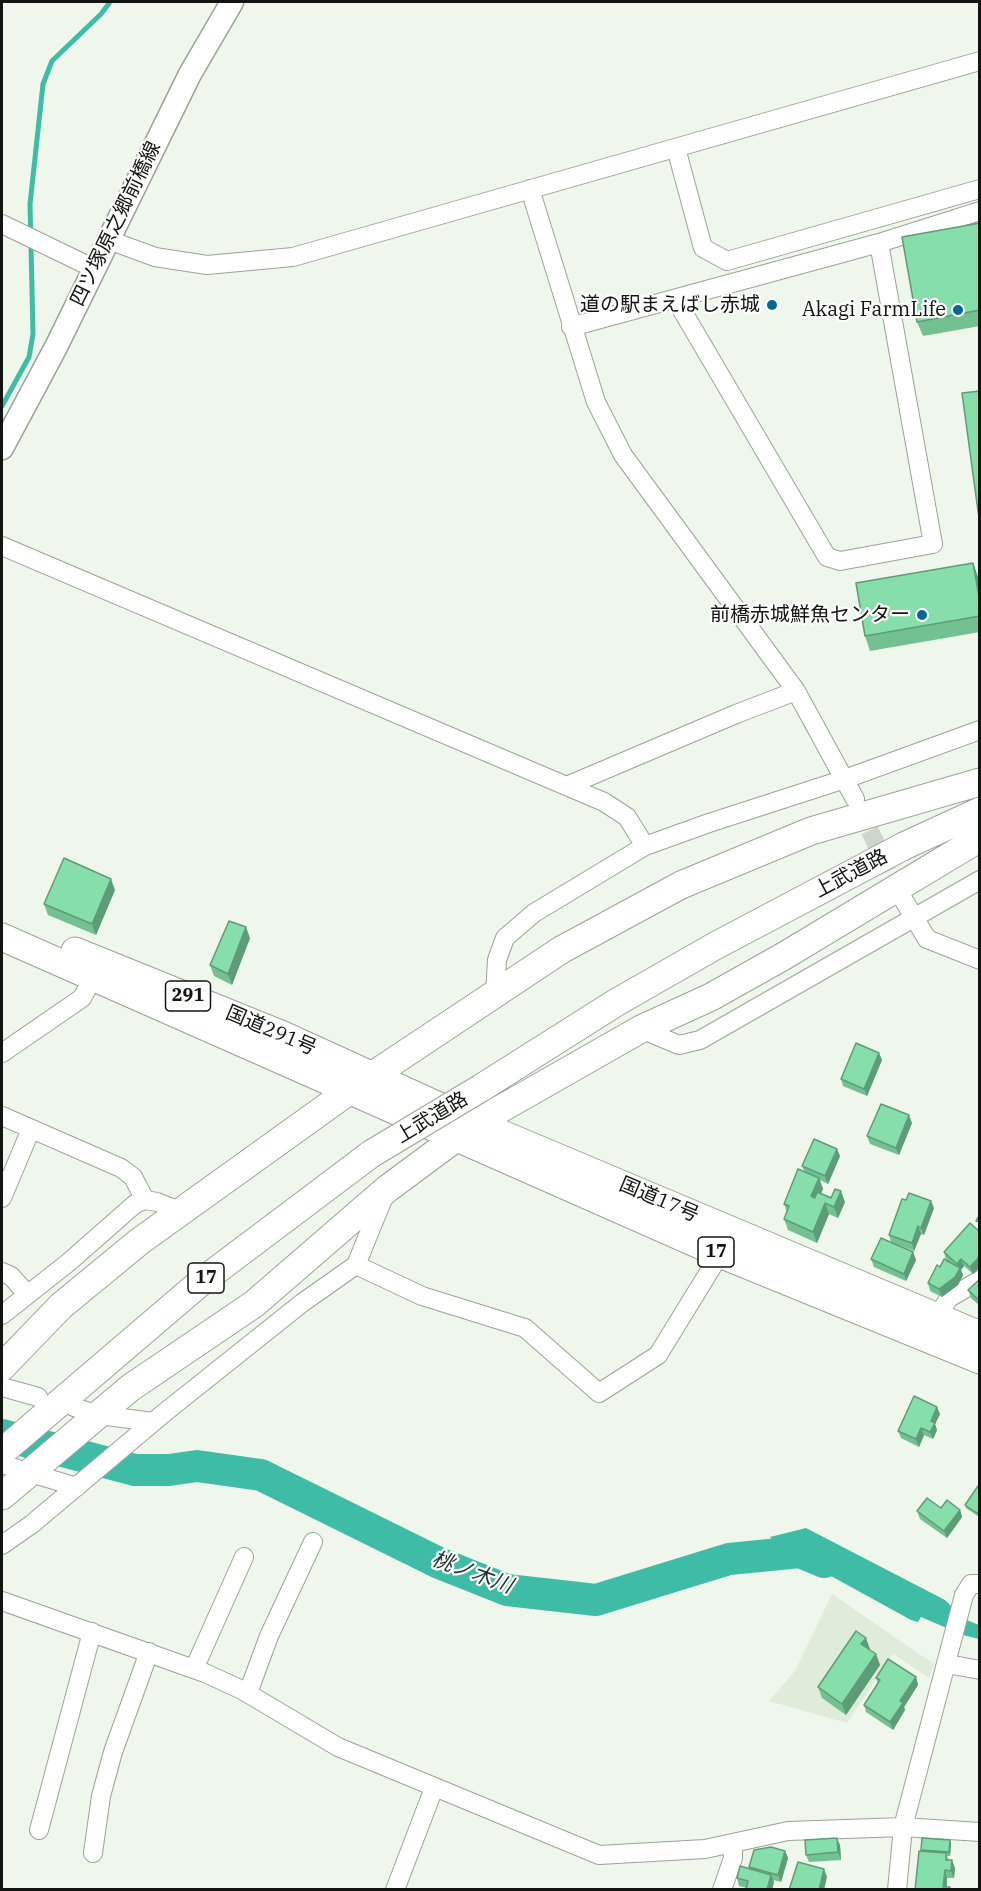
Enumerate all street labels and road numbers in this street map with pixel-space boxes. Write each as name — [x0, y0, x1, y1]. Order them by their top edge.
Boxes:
street label: 四ツ塚原之郷前橋線 — [66, 138, 166, 310]
street label: 上武道路 — [810, 845, 892, 903]
road number: 291 — [166, 981, 210, 1011]
street label: 国道291号 — [222, 1001, 320, 1061]
street label: 上武道路 — [392, 1087, 472, 1149]
street label: 国道17号 — [616, 1173, 702, 1227]
road number: 17 — [698, 1237, 734, 1267]
road number: 17 — [188, 1263, 224, 1293]

